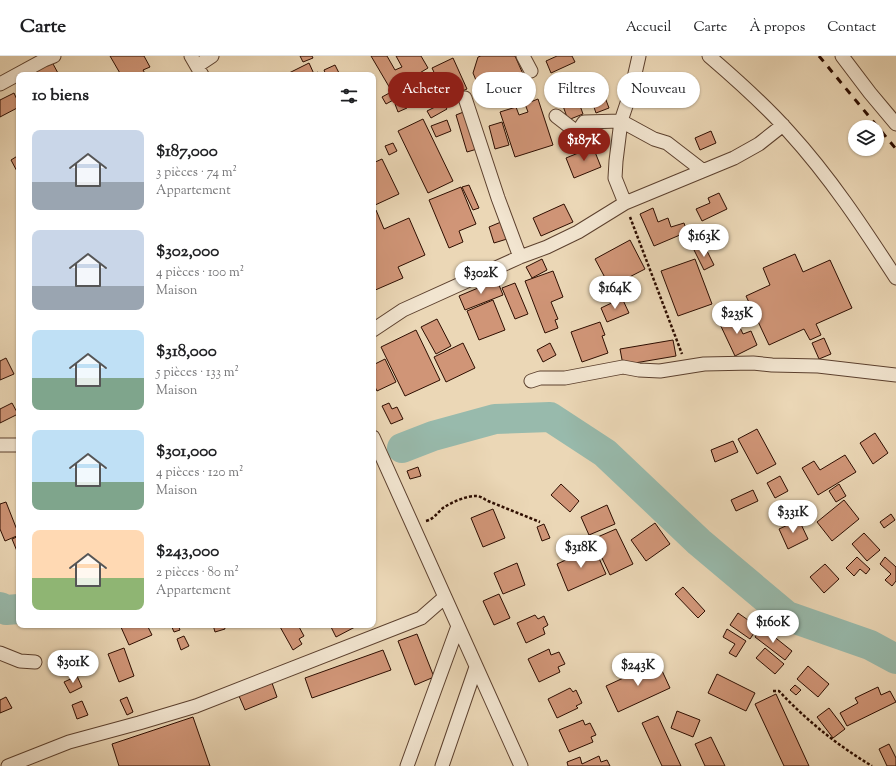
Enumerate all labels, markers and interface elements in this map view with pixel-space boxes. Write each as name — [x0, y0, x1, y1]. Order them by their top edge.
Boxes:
text: Carte — [20, 14, 66, 41]
text: Accueil — [626, 18, 671, 38]
text: Carte — [693, 18, 727, 38]
text: À propos — [749, 18, 805, 38]
text: Contact — [827, 18, 876, 38]
chip: Acheter — [388, 72, 464, 108]
chip: Louer — [472, 72, 536, 108]
chip: Filtres — [544, 72, 609, 108]
chip: Nouveau — [617, 72, 700, 108]
text: 10 biens — [32, 84, 89, 108]
icon: filters — [338, 85, 360, 107]
map controls — [848, 120, 884, 156]
button: layers — [848, 120, 884, 156]
pin: $187K — [556, 128, 612, 162]
text: $187K — [567, 132, 601, 150]
text: $187,000 — [156, 140, 218, 164]
icon: home — [64, 146, 112, 194]
text: 3 pièces · 74 m² — [156, 164, 237, 182]
text: Appartement — [156, 182, 231, 200]
pin: $163K — [676, 224, 732, 258]
text: $163K — [688, 228, 720, 246]
text: $302,000 — [156, 240, 219, 264]
icon: home — [64, 246, 112, 294]
pin: $302K — [453, 261, 509, 295]
text: 4 pièces · 100 m² — [156, 264, 244, 282]
text: $302K — [464, 265, 498, 283]
pin: $164K — [587, 276, 643, 310]
text: $164K — [598, 280, 632, 298]
text: Maison — [156, 282, 198, 300]
pin: $235K — [709, 301, 765, 335]
text: $235K — [721, 305, 753, 323]
text: $318,000 — [156, 340, 217, 364]
icon: home — [64, 346, 112, 394]
text: 5 pièces · 133 m² — [156, 364, 239, 382]
text: Maison — [156, 382, 198, 400]
text: $301,000 — [156, 440, 217, 464]
icon: home — [64, 446, 112, 494]
text: 4 pièces · 120 m² — [156, 464, 243, 482]
text: Maison — [156, 482, 198, 500]
pin: $331K — [765, 500, 821, 534]
text: $331K — [777, 504, 809, 522]
pin: $318K — [553, 535, 609, 569]
text: $318K — [565, 539, 597, 557]
text: $243,000 — [156, 540, 219, 564]
icon: home — [64, 546, 112, 594]
text: 2 pièces · 80 m² — [156, 564, 239, 582]
text: Appartement — [156, 582, 231, 600]
pin: $160K — [745, 610, 801, 644]
text: $160K — [756, 614, 790, 632]
pin: $301K — [45, 650, 101, 684]
pin: $243K — [610, 653, 666, 687]
text: $301K — [57, 654, 89, 672]
text: $243K — [621, 657, 655, 675]

